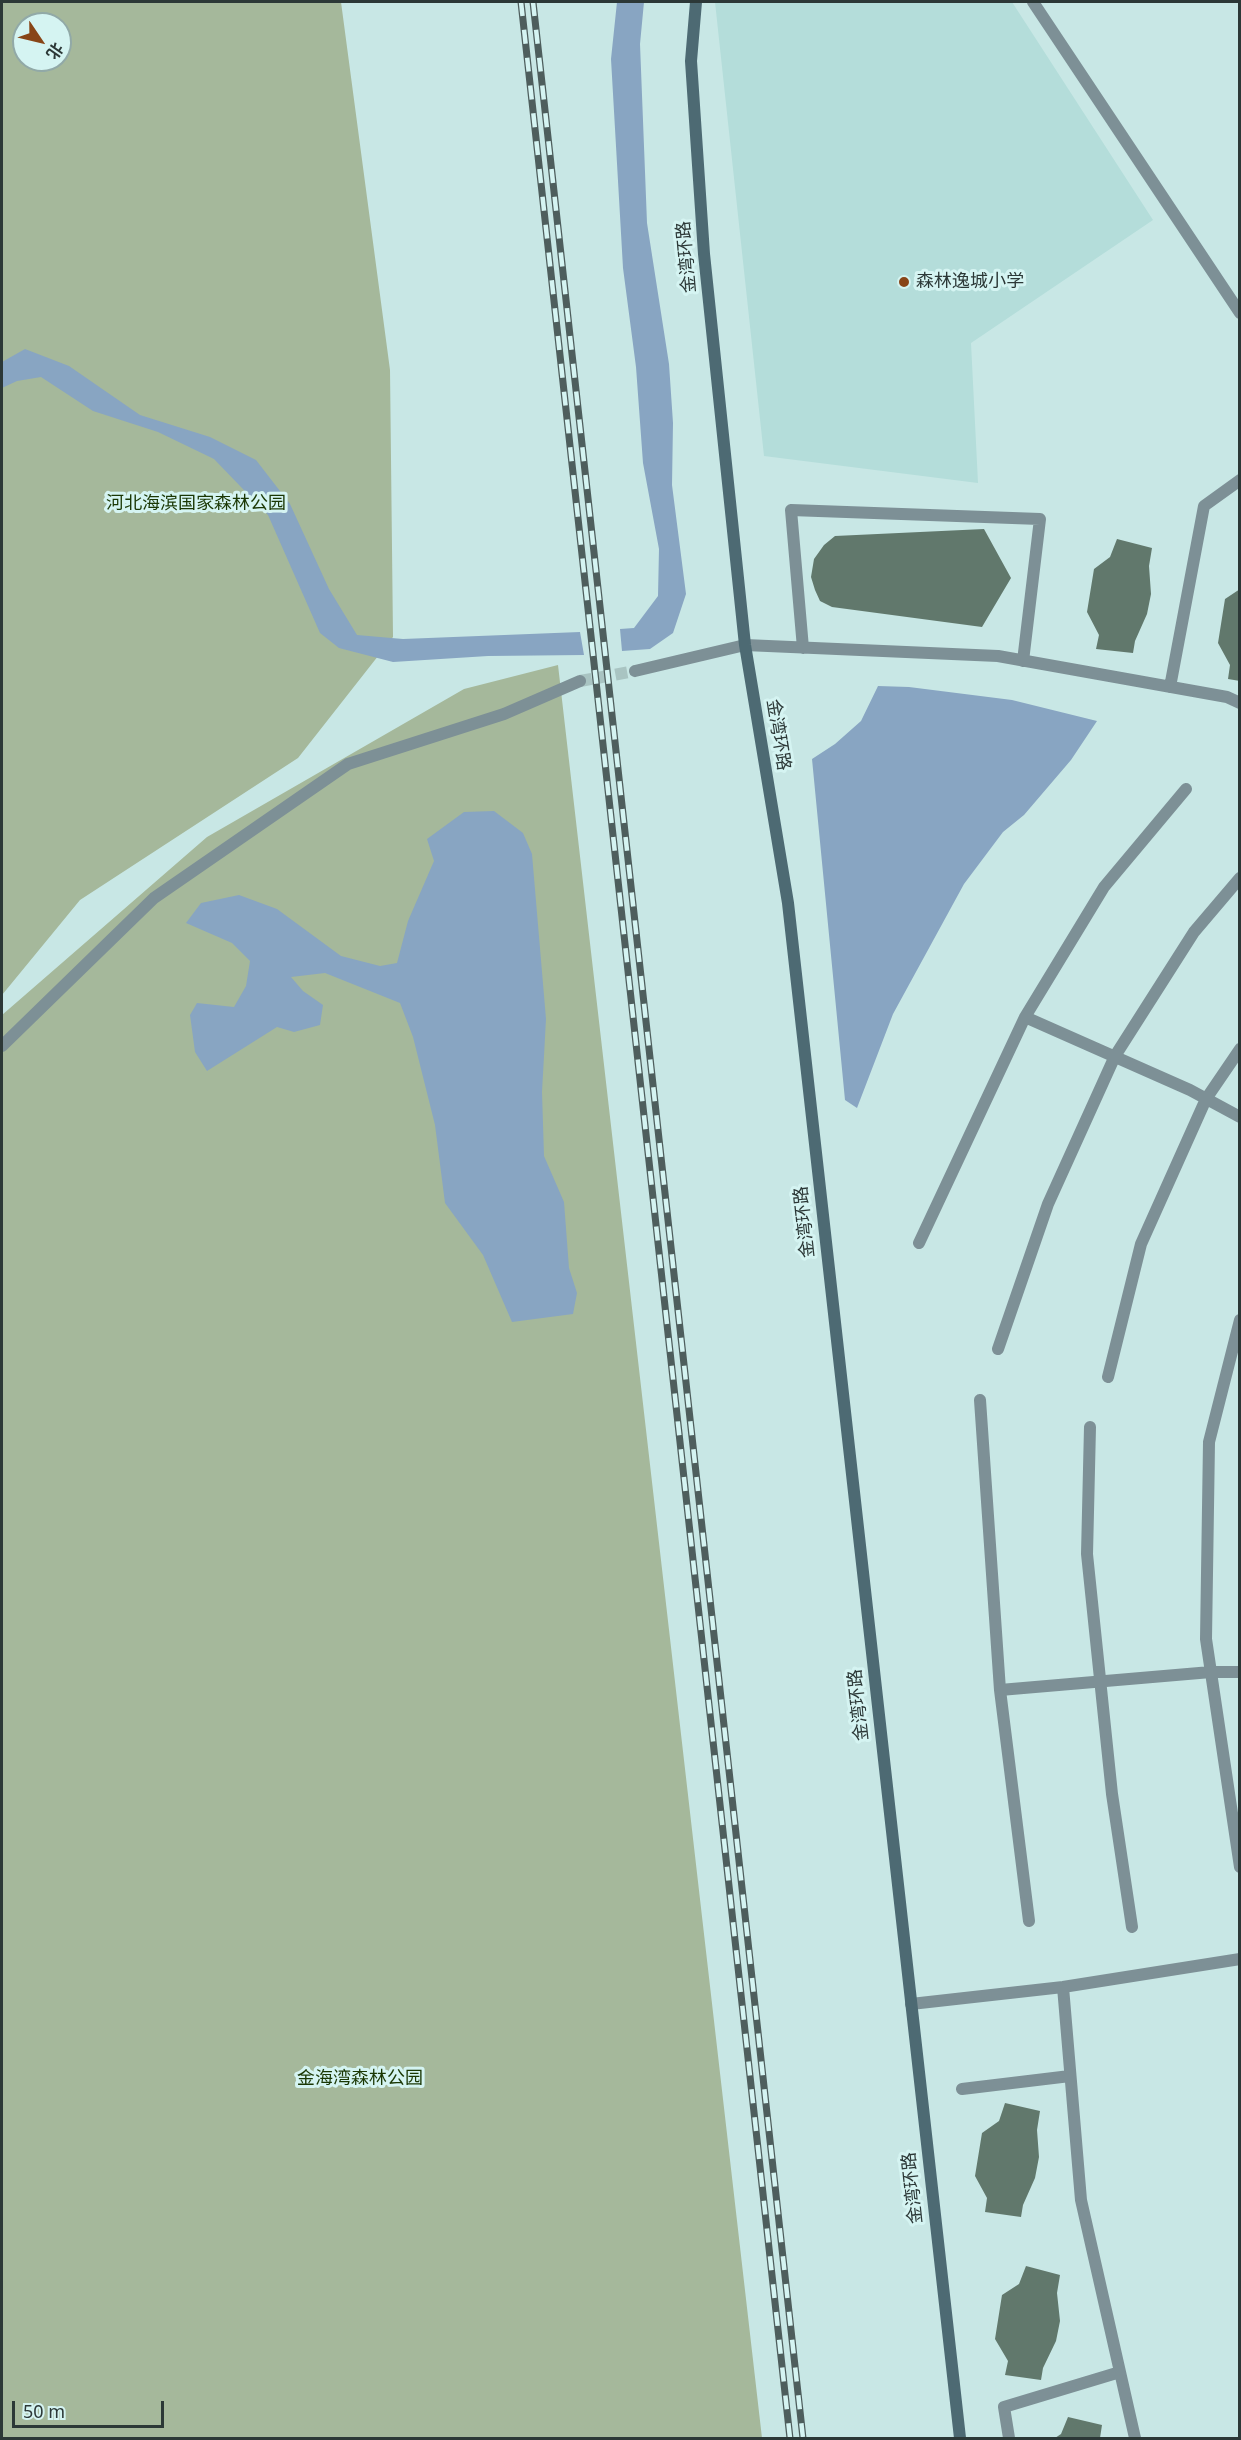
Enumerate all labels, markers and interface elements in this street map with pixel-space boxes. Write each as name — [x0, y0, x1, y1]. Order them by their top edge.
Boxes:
north arrow — [12, 12, 72, 72]
text: 北 — [42, 38, 69, 64]
street label: 金湾环路 — [673, 220, 701, 294]
place label: 森林逸城小学 — [916, 271, 1024, 293]
marker: 森林逸城小学 — [897, 275, 911, 289]
park label: 河北海滨国家森林公园 — [106, 493, 286, 515]
street label: 金湾环路 — [762, 698, 794, 772]
street label: 金湾环路 — [790, 1185, 820, 1259]
street label: 金湾环路 — [844, 1668, 874, 1742]
park label: 金海湾森林公园 — [297, 2068, 423, 2090]
street label: 金湾环路 — [898, 2151, 928, 2225]
scale bar — [15, 2389, 166, 2427]
text: 50 m — [23, 2399, 65, 2423]

